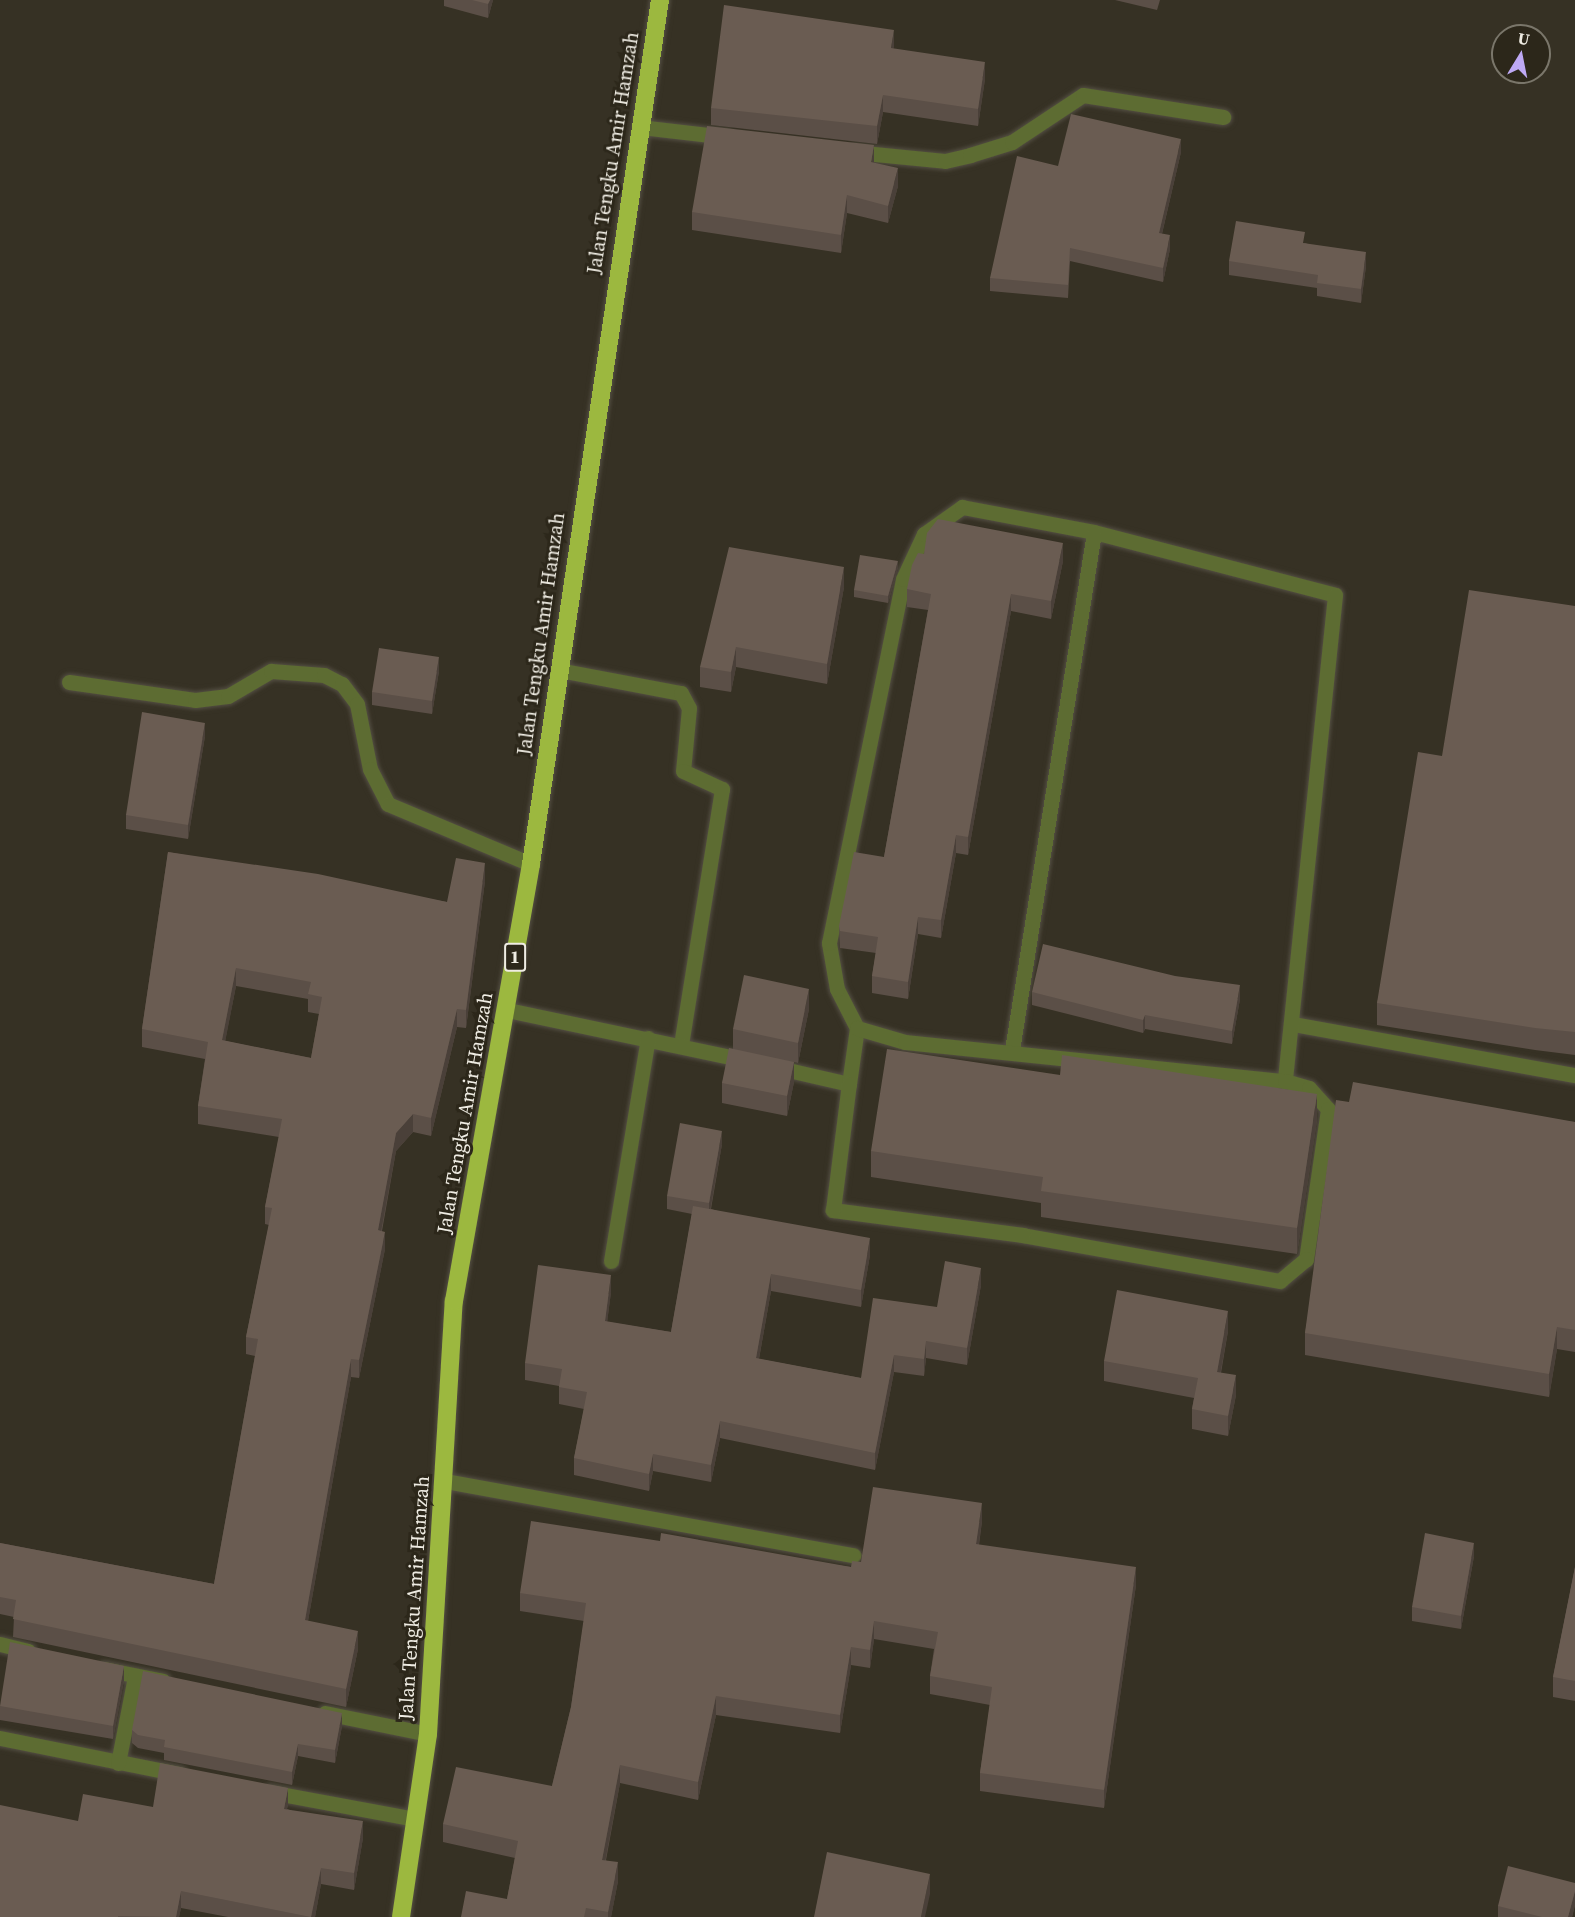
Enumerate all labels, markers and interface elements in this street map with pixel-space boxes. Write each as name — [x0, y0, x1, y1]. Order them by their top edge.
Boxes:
north arrow — [1491, 24, 1551, 84]
text: U — [1516, 26, 1531, 50]
street label: Jalan Tengku Amir Hamzah — [582, 30, 644, 276]
street label: Jalan Tengku Amir Hamzah — [512, 511, 570, 757]
road number: 1 — [503, 942, 527, 972]
street label: Jalan Tengku Amir Hamzah — [432, 990, 498, 1236]
street label: Jalan Tengku Amir Hamzah — [393, 1475, 435, 1721]

